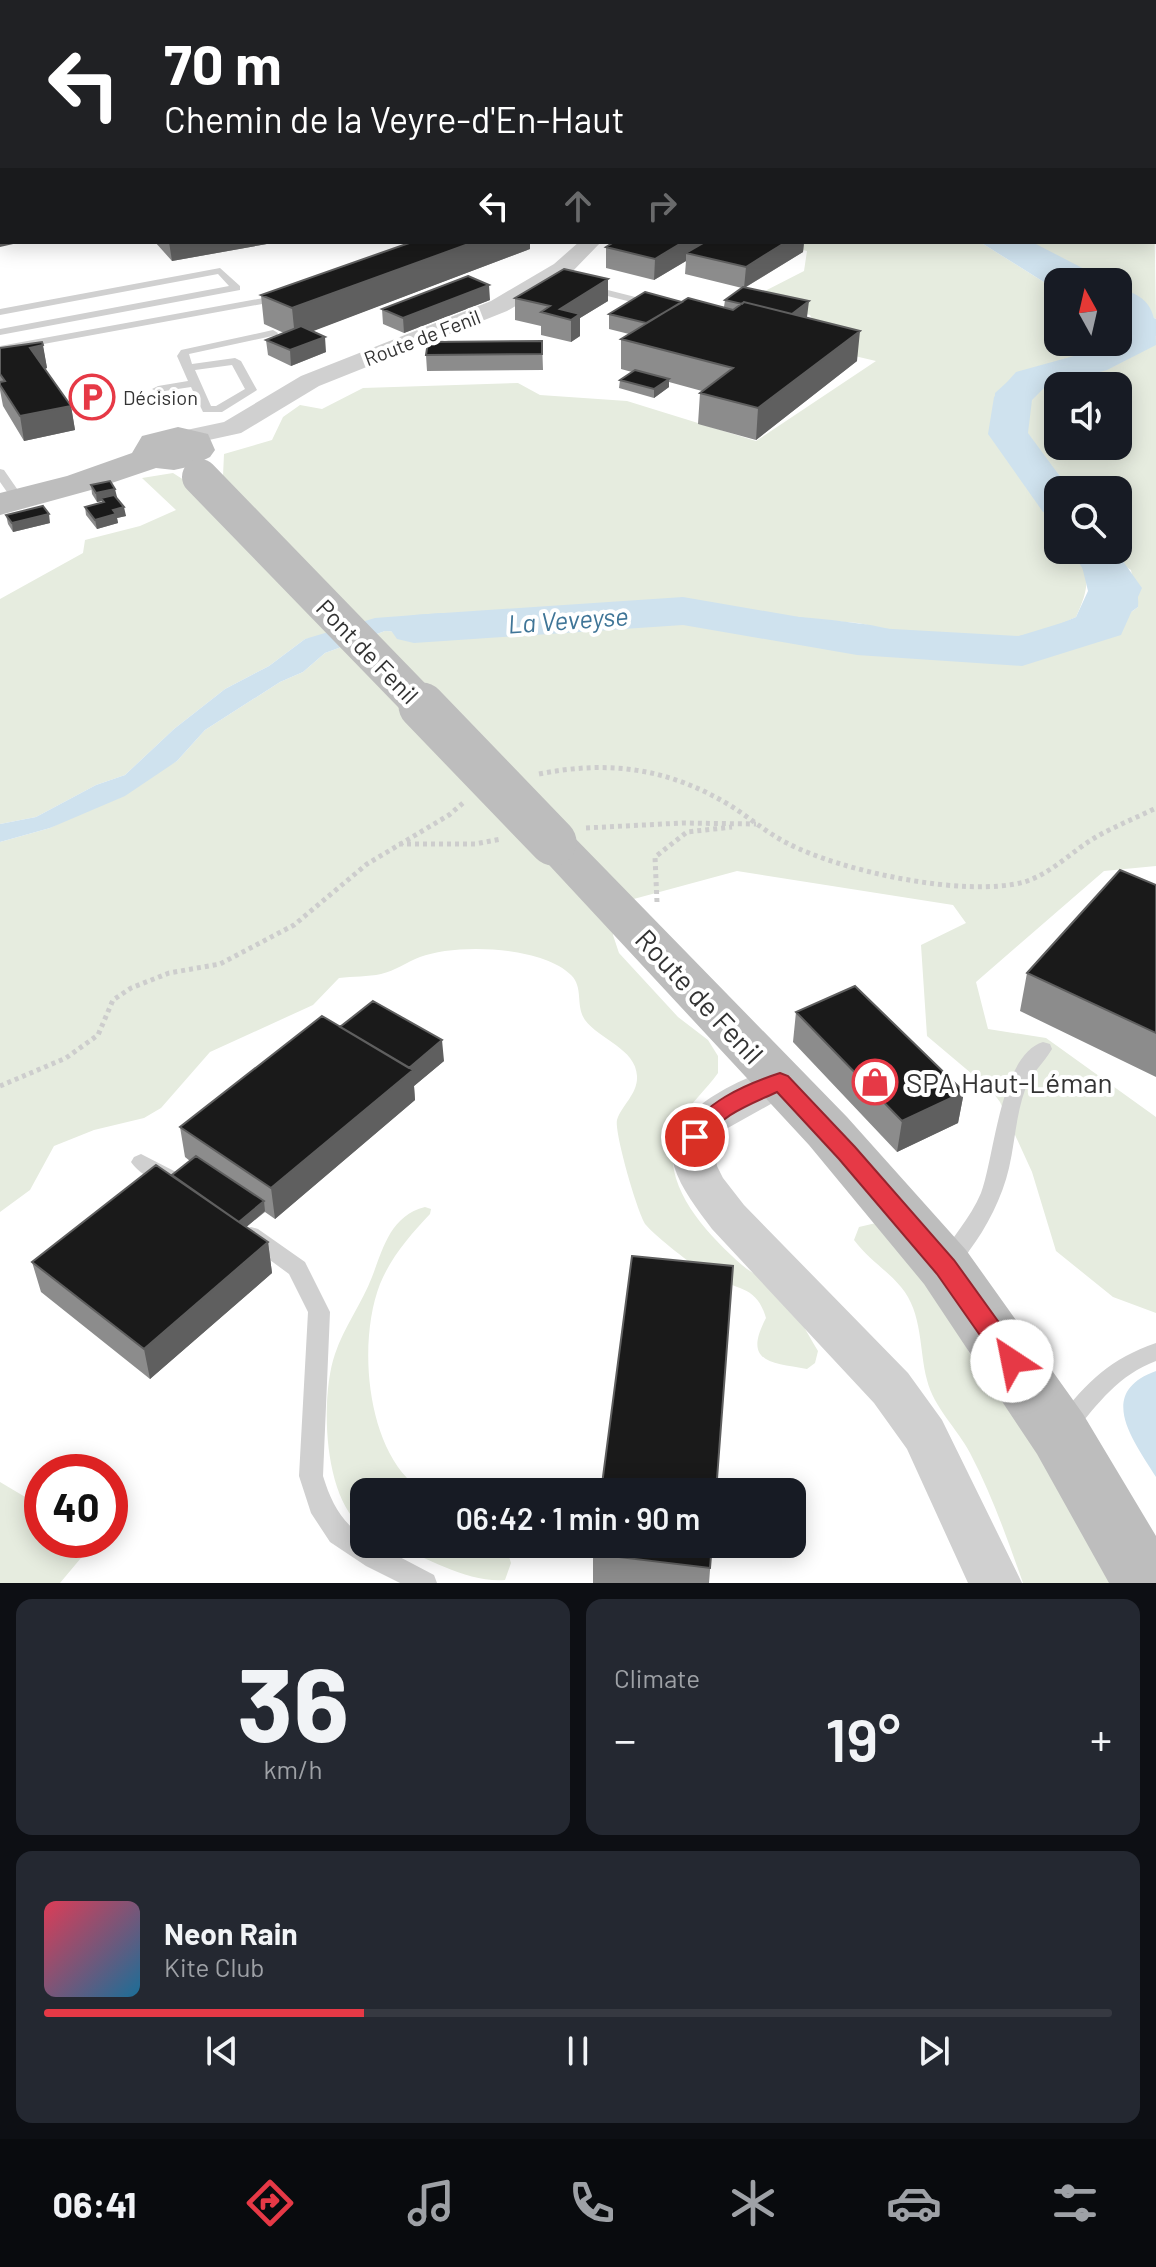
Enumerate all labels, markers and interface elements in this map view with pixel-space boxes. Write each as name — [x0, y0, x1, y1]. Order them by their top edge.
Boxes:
text: 70 m — [164, 29, 282, 96]
icon: left — [32, 32, 136, 136]
text: Chemin de la Veyre-d'En-Haut — [164, 97, 625, 140]
icon: left — [472, 184, 516, 228]
icon: ahead — [556, 184, 600, 228]
icon: right — [640, 184, 684, 228]
north arrow — [1044, 268, 1132, 356]
map controls — [1044, 268, 1132, 564]
street label: Route de Fenil — [360, 304, 484, 370]
button: sound — [1044, 372, 1132, 460]
parking icon: Décision — [68, 373, 116, 421]
place label: Décision — [123, 385, 198, 409]
button: search — [1044, 476, 1132, 564]
street label: Pont de Fenil — [311, 593, 425, 709]
water label: La Veveyse — [507, 599, 629, 639]
street label: Route de Fenil — [629, 922, 771, 1070]
shop icon: SPA Haut-Léman — [851, 1058, 899, 1106]
place label: SPA Haut-Léman — [906, 1065, 1113, 1099]
pin — [661, 1103, 729, 1171]
icon: arrive — [673, 1115, 717, 1159]
position arrow — [970, 1319, 1054, 1403]
speed limit sign: 40 — [24, 1454, 128, 1558]
text: 06:42 · 1 min · 90 m — [456, 1500, 700, 1536]
text: 36 — [237, 1638, 349, 1763]
text: Climate — [614, 1662, 700, 1693]
text: 19° — [825, 1702, 901, 1774]
text: − — [614, 1712, 636, 1765]
text: + — [1090, 1712, 1112, 1765]
text: km/h — [264, 1753, 322, 1784]
text: Neon Rain — [164, 1915, 298, 1951]
text: Kite Club — [164, 1951, 265, 1982]
icon: previous — [200, 2029, 244, 2073]
icon: pause — [556, 2029, 600, 2073]
icon: next — [912, 2029, 956, 2073]
icon: directions — [242, 2175, 298, 2231]
icon: music — [403, 2175, 459, 2231]
icon: phone — [564, 2175, 620, 2231]
icon: climate — [725, 2175, 781, 2231]
icon: car — [886, 2175, 942, 2231]
icon: filters — [1047, 2175, 1103, 2231]
text: 06:41 — [53, 2182, 137, 2225]

